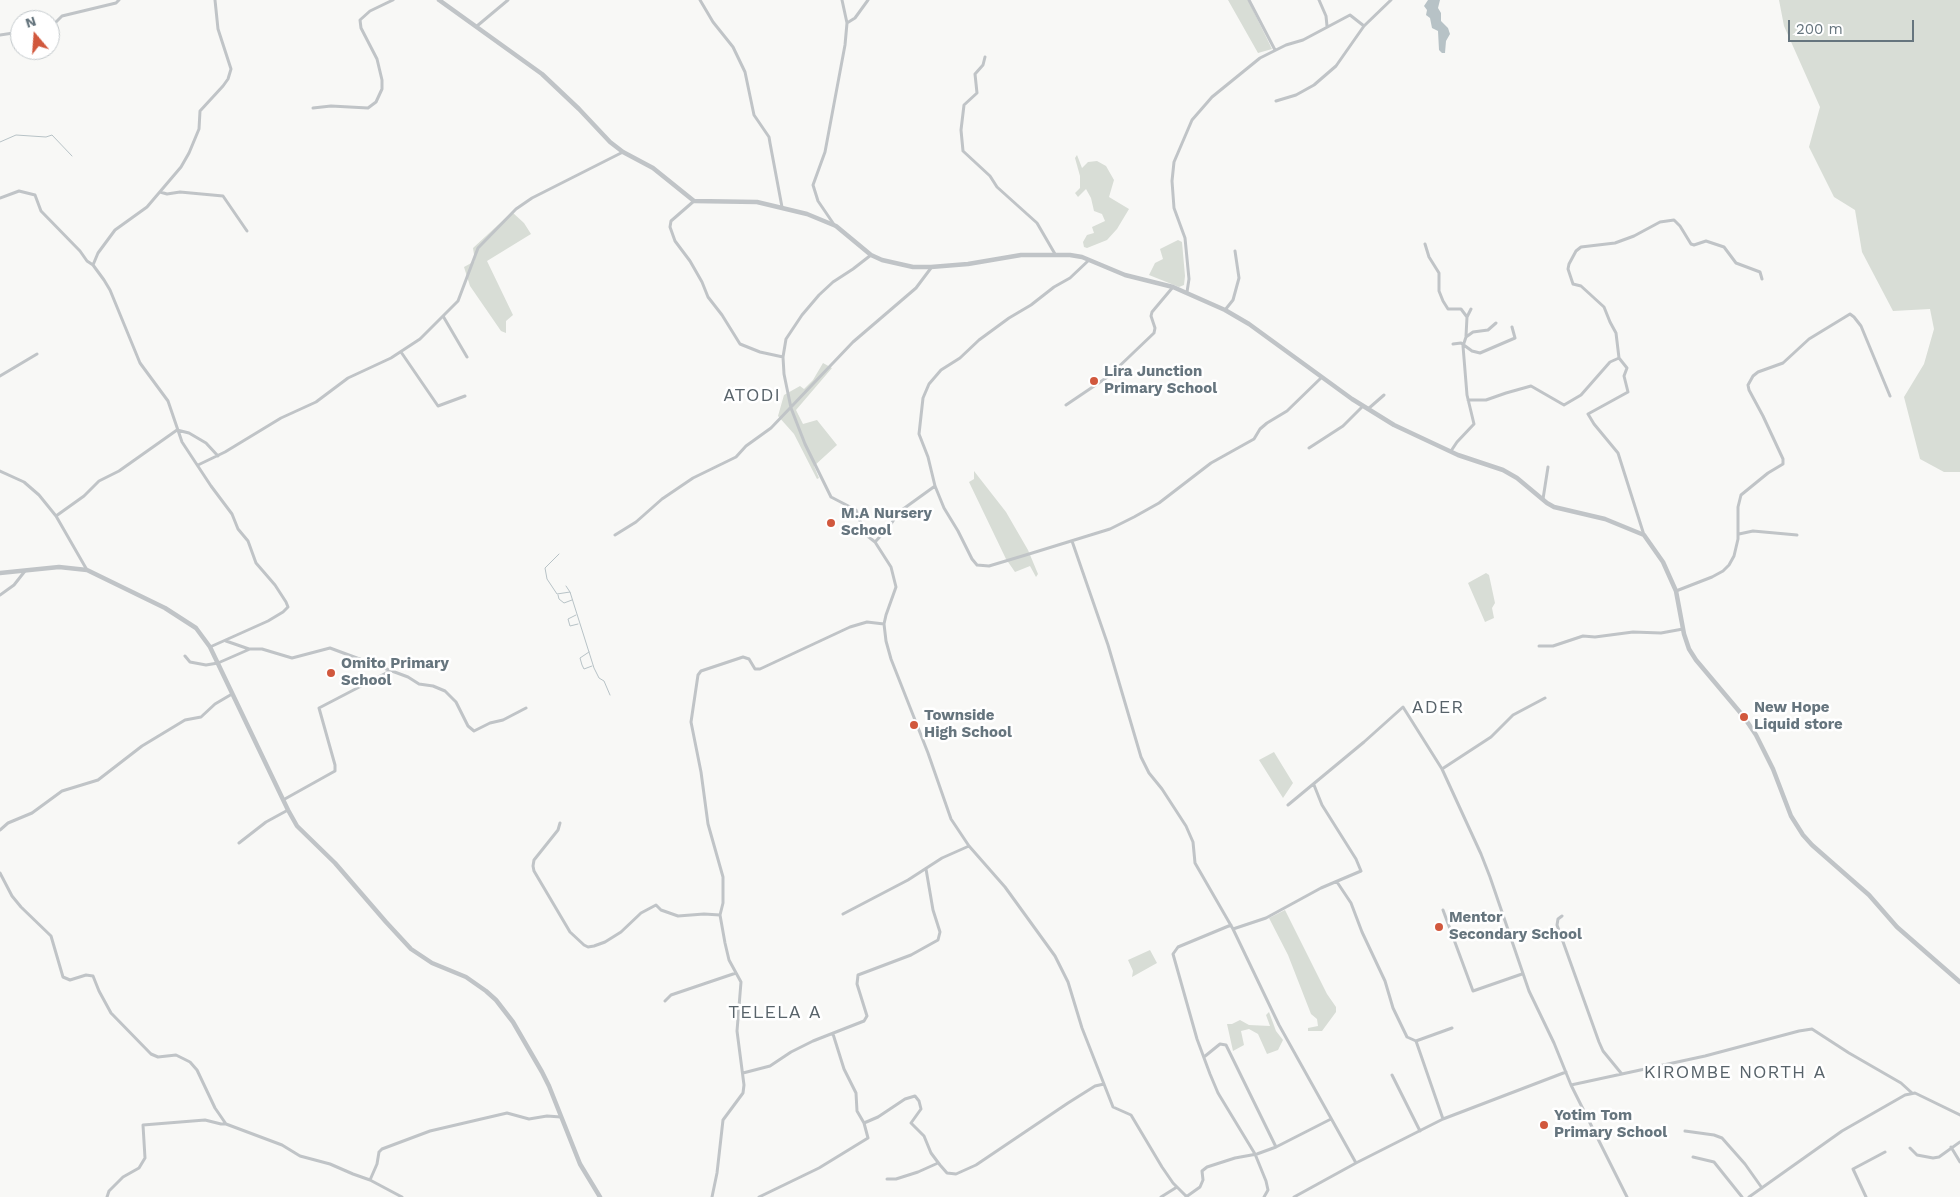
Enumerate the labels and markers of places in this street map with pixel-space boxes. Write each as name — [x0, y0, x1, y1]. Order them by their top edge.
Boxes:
place label: Lira Junction Primary School — [1104, 363, 1217, 398]
marker: Lira Junction Primary School — [1088, 375, 1100, 387]
place label: M.A Nursery School — [841, 505, 932, 540]
marker: M.A Nursery School — [825, 517, 837, 529]
place label: Omito Primary School — [341, 655, 449, 690]
marker: Omito Primary School — [325, 667, 337, 679]
place label: New Hope Liquid store — [1754, 699, 1843, 734]
place label: Townside High School — [924, 707, 1012, 742]
marker: New Hope Liquid store — [1738, 711, 1750, 723]
marker: Townside High School — [908, 719, 920, 731]
place label: Mentor Secondary School — [1449, 909, 1582, 944]
marker: Mentor Secondary School — [1433, 921, 1445, 933]
place label: Yotim Tom Primary School — [1554, 1107, 1667, 1142]
marker: Yotim Tom Primary School — [1538, 1119, 1550, 1131]

